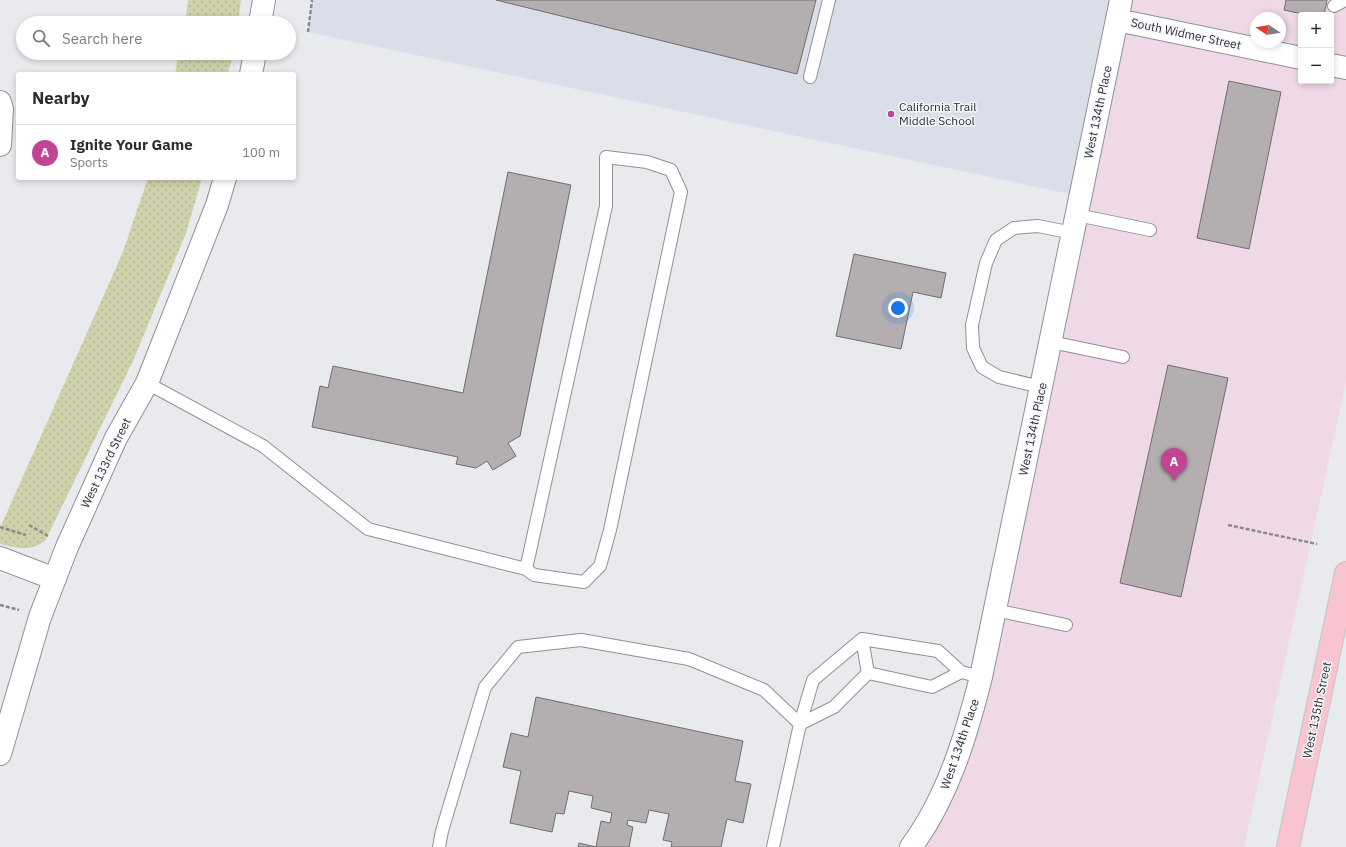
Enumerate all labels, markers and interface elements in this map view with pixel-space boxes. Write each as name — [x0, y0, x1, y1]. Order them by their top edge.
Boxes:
north arrow — [1250, 12, 1286, 48]
map controls — [1298, 12, 1334, 84]
button: + — [1298, 12, 1334, 48]
street label: South Widmer Street — [1130, 15, 1243, 53]
search box — [16, 16, 296, 60]
icon: search — [30, 27, 52, 49]
text: Search here — [62, 29, 142, 48]
button: − — [1298, 48, 1334, 84]
street label: West 134th Place — [1080, 64, 1115, 160]
text: Nearby — [32, 87, 90, 109]
place label: California Trail Middle School — [899, 99, 977, 128]
marker: California Trail Middle School — [886, 109, 896, 119]
text: Ignite Your Game — [70, 135, 193, 154]
text: A — [41, 144, 49, 161]
text: 100 m — [242, 144, 280, 161]
text: Sports — [70, 154, 108, 171]
your location — [888, 298, 908, 318]
street label: West 134th Place — [1015, 381, 1050, 477]
street label: West 133rd Street — [77, 415, 134, 510]
pin: A — [1161, 448, 1187, 481]
street label: West 135th Street — [1299, 660, 1334, 760]
street label: West 134th Place — [937, 696, 982, 791]

